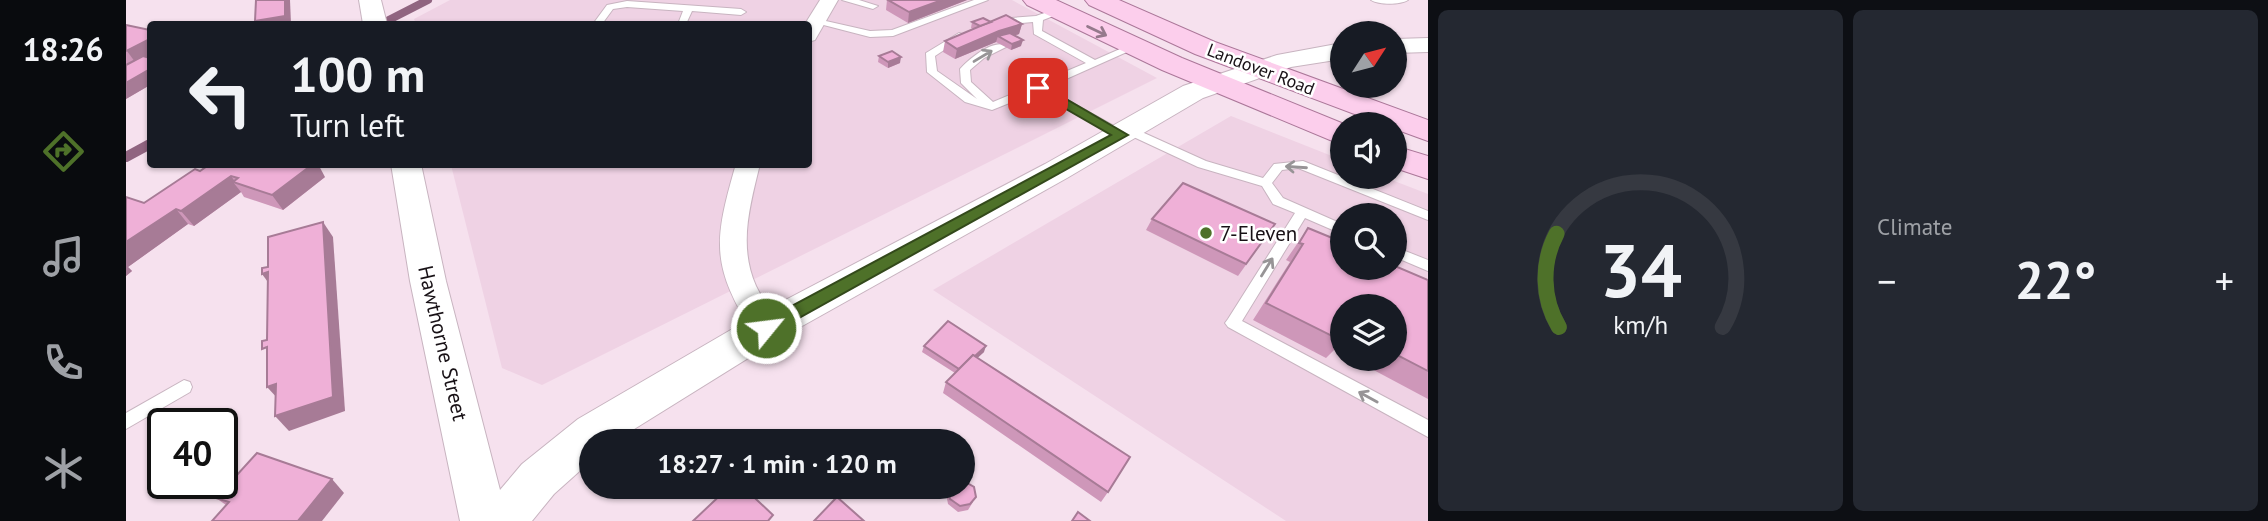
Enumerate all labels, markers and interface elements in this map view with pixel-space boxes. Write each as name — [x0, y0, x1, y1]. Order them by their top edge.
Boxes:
north arrow — [1330, 21, 1407, 98]
map controls — [1330, 21, 1407, 371]
one-way arrow — [1086, 24, 1107, 38]
text: 18:26 — [22, 28, 104, 70]
street label: Landover Road — [1204, 38, 1318, 100]
text: 100 m — [290, 42, 425, 106]
icon: left — [175, 49, 266, 140]
one-way arrow — [972, 49, 992, 63]
pin — [1008, 58, 1068, 118]
icon: arrive — [1019, 69, 1057, 107]
text: Turn left — [290, 104, 405, 146]
button: sound — [1330, 112, 1407, 189]
icon: directions — [39, 127, 88, 176]
one-way arrow — [1285, 160, 1308, 173]
button: search — [1330, 203, 1407, 280]
text: Climate — [1877, 212, 1952, 241]
place label: 7-Eleven — [1220, 220, 1297, 247]
text: 34 — [1599, 223, 1682, 317]
marker: 7-Eleven — [1198, 225, 1214, 241]
icon: music — [39, 232, 88, 281]
text: 22° — [2015, 246, 2096, 313]
text: − — [1877, 256, 1896, 305]
text: + — [2215, 256, 2234, 305]
one-way arrow — [1260, 258, 1275, 277]
street label: Hawthorne Street — [412, 263, 474, 423]
position arrow — [729, 291, 803, 365]
button: layers — [1330, 294, 1407, 371]
text: km/h — [1613, 308, 1668, 340]
icon: phone — [39, 338, 88, 387]
one-way arrow — [1358, 390, 1379, 403]
speed limit sign: 40 — [147, 408, 238, 499]
icon: climate — [39, 444, 88, 493]
text: 18:27 · 1 min · 120 m — [657, 447, 897, 480]

